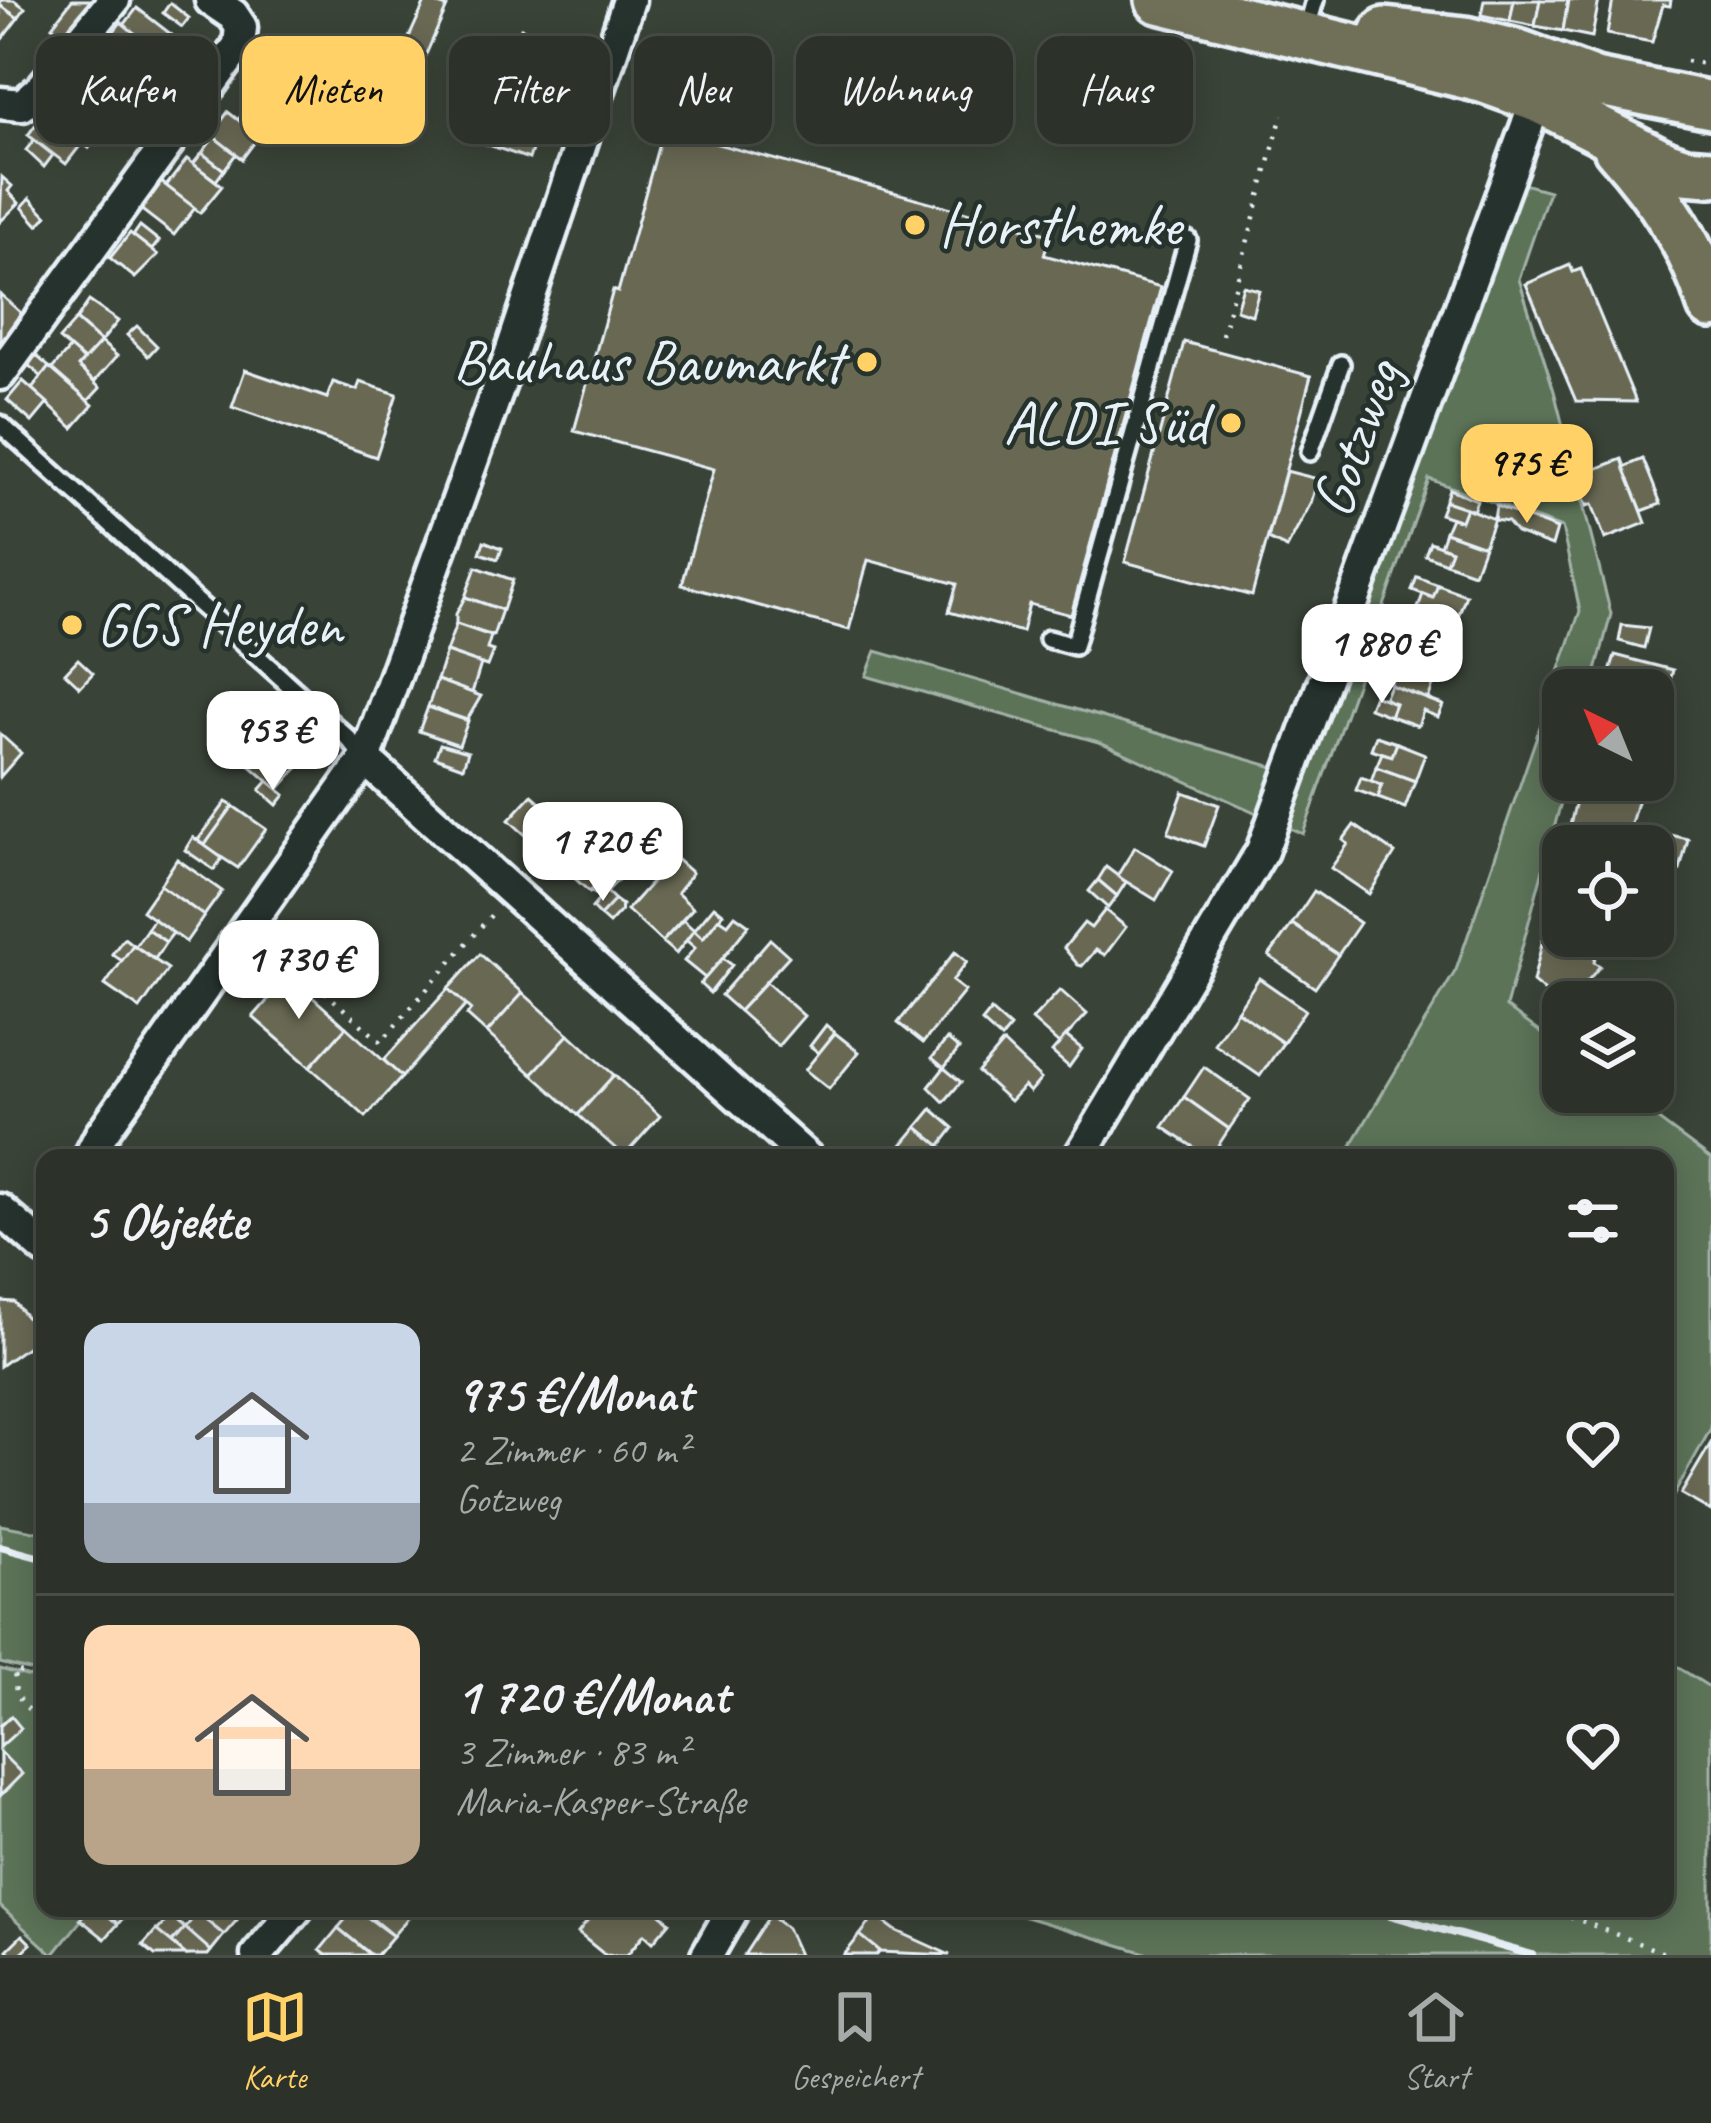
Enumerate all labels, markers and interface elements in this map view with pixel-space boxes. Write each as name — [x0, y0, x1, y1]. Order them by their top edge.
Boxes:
chip: Kaufen — [36, 36, 218, 144]
chip: Mieten — [242, 36, 425, 144]
chip: Filter — [449, 36, 610, 144]
chip: Neu — [634, 36, 772, 144]
chip: Wohnung — [796, 36, 1013, 144]
chip: Haus — [1037, 36, 1193, 144]
place label: Horsthemke — [939, 187, 1185, 263]
marker: Horsthemke — [902, 212, 928, 238]
place label: Bauhaus Baumarkt — [453, 324, 851, 400]
street label: Gotzweg — [1293, 347, 1420, 527]
marker: Bauhaus Baumarkt — [854, 349, 880, 375]
place label: ALDI Süd — [1004, 385, 1215, 461]
marker: ALDI Süd — [1218, 410, 1244, 436]
pin: 975 € — [1443, 424, 1611, 526]
text: 975 € — [1488, 438, 1566, 487]
place label: GGS Heyden — [96, 587, 345, 663]
pin: 1 880 € — [1271, 604, 1493, 706]
marker: GGS Heyden — [59, 612, 85, 638]
text: 1 880 € — [1329, 618, 1435, 667]
north arrow — [1542, 669, 1674, 801]
map controls — [1542, 669, 1674, 1113]
pin: 953 € — [189, 691, 357, 793]
text: 953 € — [234, 705, 312, 754]
pin: 1 720 € — [492, 802, 714, 904]
text: 1 720 € — [550, 816, 656, 865]
button: locate — [1542, 825, 1674, 957]
pin: 1 730 € — [188, 920, 410, 1022]
text: 1 730 € — [246, 934, 352, 983]
button: layers — [1542, 981, 1674, 1113]
icon: filters — [1560, 1188, 1626, 1254]
text: 5 Objekte — [84, 1189, 248, 1253]
text: 975 €/Monat — [456, 1362, 692, 1426]
icon: home — [180, 1371, 324, 1515]
icon: heart — [1560, 1410, 1626, 1476]
text: 2 Zimmer · 60 m² — [456, 1426, 688, 1475]
text: Gotzweg — [456, 1475, 561, 1524]
text: 1 720 €/Monat — [456, 1664, 729, 1728]
icon: home — [180, 1673, 324, 1817]
icon: heart — [1560, 1712, 1626, 1778]
text: 3 Zimmer · 83 m² — [456, 1728, 688, 1777]
text: Maria-Kasper-Straße — [456, 1777, 745, 1826]
tab: Karte — [242, 1984, 308, 2098]
tab: Gespeichert — [791, 1984, 920, 2098]
tab: Start — [1403, 1984, 1469, 2098]

